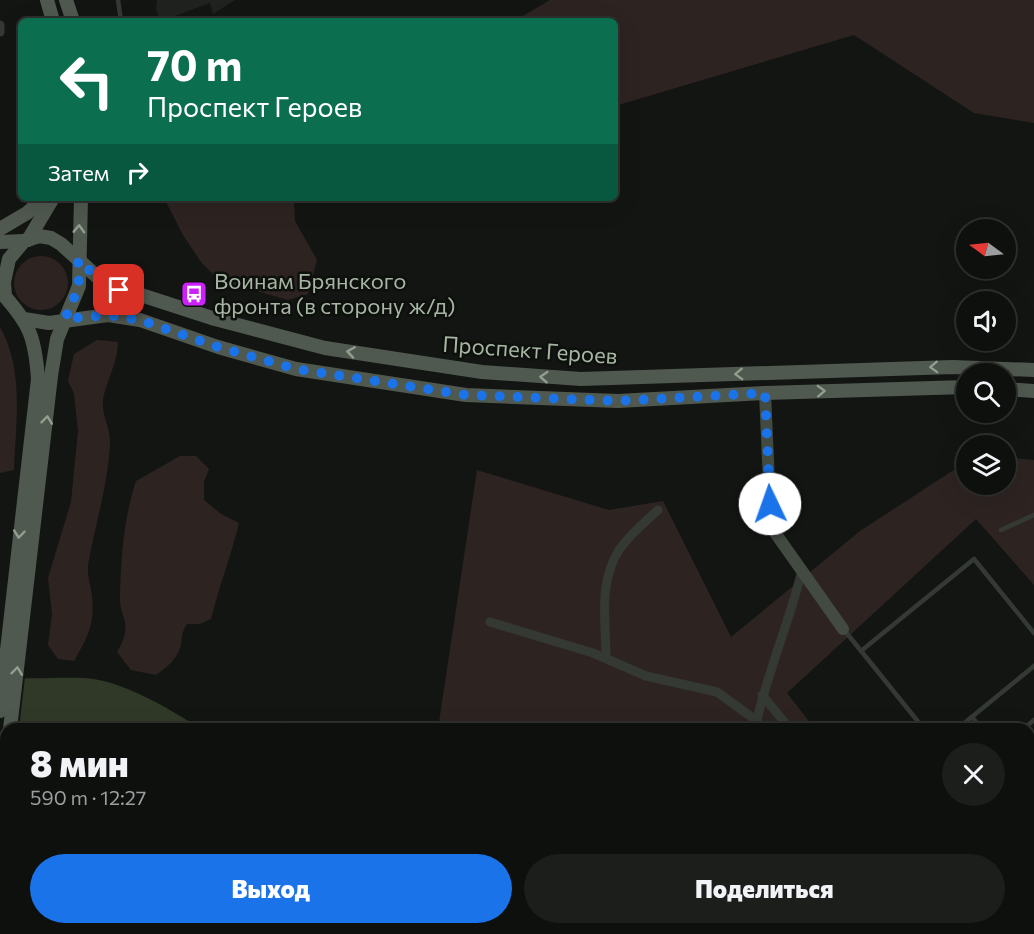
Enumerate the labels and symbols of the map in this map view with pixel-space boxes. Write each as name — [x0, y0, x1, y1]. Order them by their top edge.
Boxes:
north arrow — [956, 219, 1016, 279]
one-way arrow — [73, 225, 86, 234]
pin — [93, 264, 144, 315]
place label: Воинам Брянского фронта (в сторону ж/д) — [214, 267, 456, 319]
bus stop icon: Воинам Брянского фронта (в сторону ж/д) — [179, 279, 209, 309]
street label: Проспект Героев — [442, 330, 618, 369]
one-way arrow — [346, 346, 355, 358]
one-way arrow — [929, 361, 938, 374]
one-way arrow — [734, 368, 743, 380]
one-way arrow — [539, 370, 548, 383]
one-way arrow — [817, 384, 826, 397]
one-way arrow — [40, 415, 52, 424]
position arrow — [738, 472, 802, 536]
one-way arrow — [14, 530, 26, 539]
one-way arrow — [10, 666, 23, 675]

